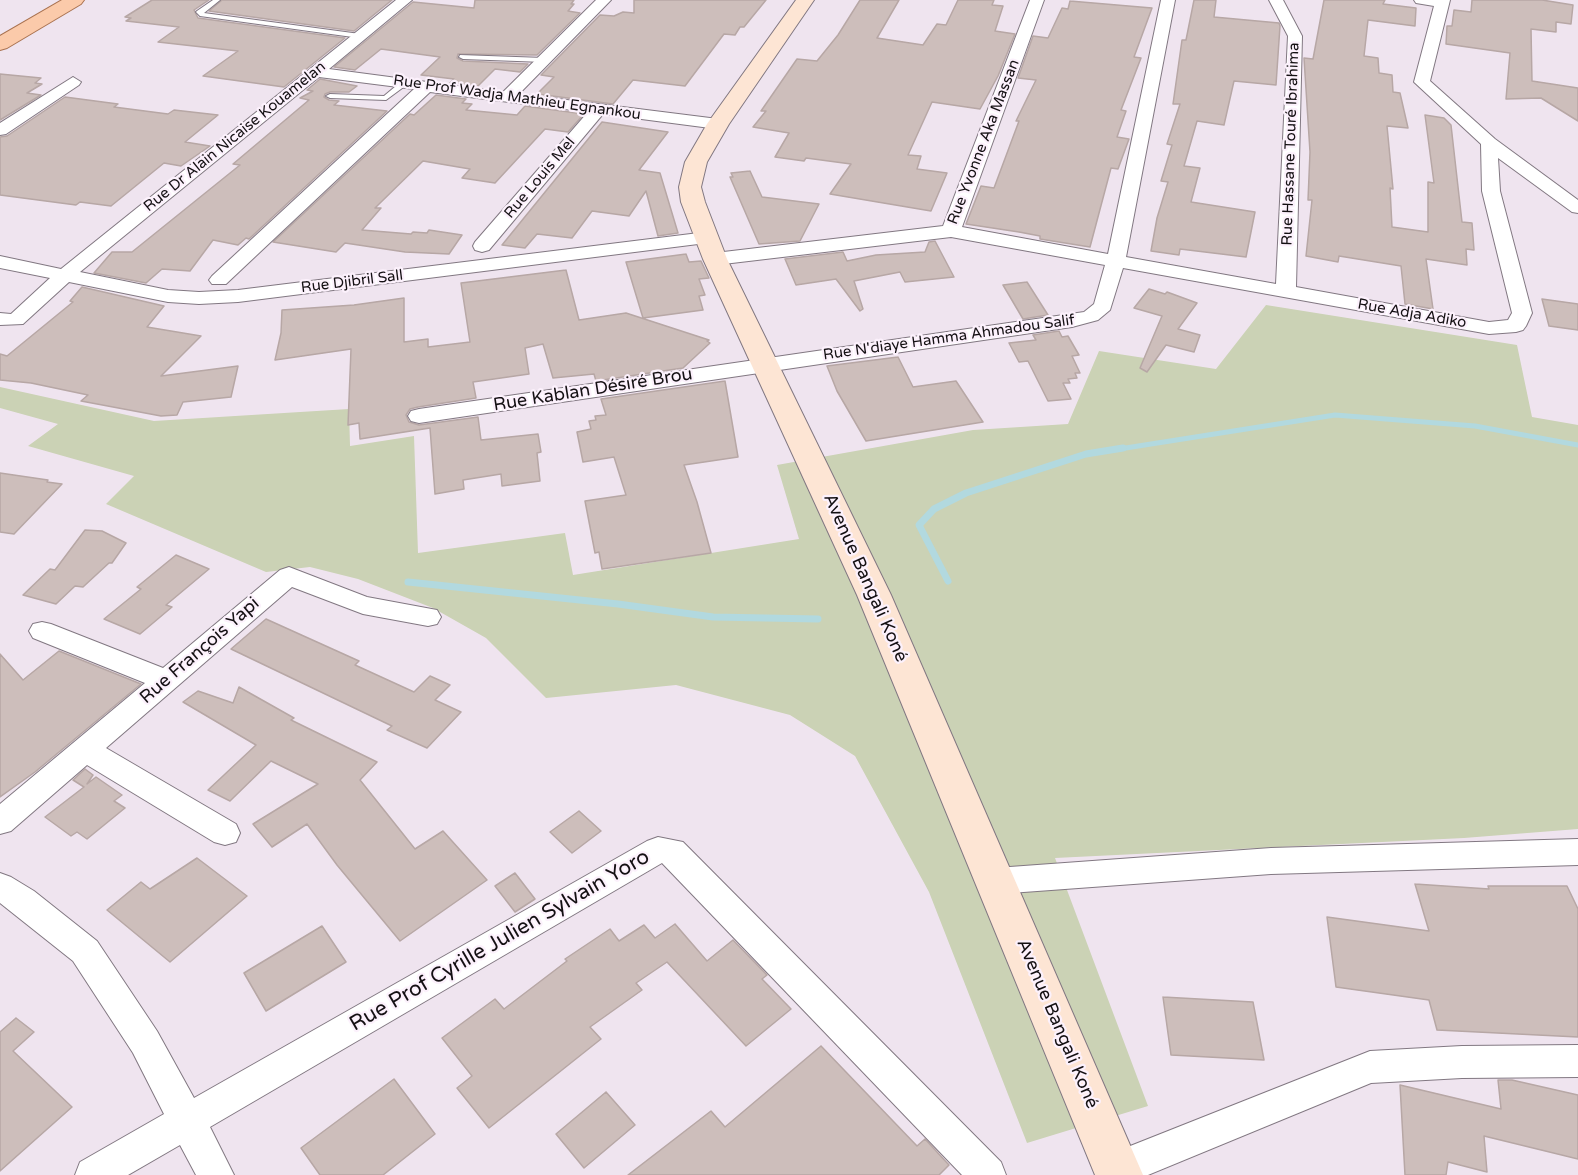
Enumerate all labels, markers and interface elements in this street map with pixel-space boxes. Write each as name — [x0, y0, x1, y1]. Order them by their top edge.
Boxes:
street label: Rue Hassane Touré Ibrahima — [1278, 42, 1304, 246]
street label: Rue Yvonne Aka Massan — [944, 57, 1024, 227]
street label: Rue Dr Alain Nicaise Kouamelan — [140, 58, 330, 216]
street label: Rue Prof Wadja Mathieu Egnankou — [392, 72, 642, 124]
street label: Rue Louis Mel — [501, 134, 579, 222]
street label: Rue Djibril Sall — [300, 267, 404, 297]
street label: Rue Adja Adiko — [1356, 296, 1468, 332]
street label: Rue N'diaye Hamma Ahmadou Salif — [822, 311, 1076, 365]
street label: Rue Kablan Désiré Brou — [492, 364, 694, 416]
street label: Avenue Bangali Koné — [818, 491, 912, 665]
street label: Rue François Yapi — [136, 593, 264, 709]
street label: Rue Prof Cyrille Julien Sylvain Yoro — [346, 845, 654, 1037]
street label: Avenue Bangali Koné — [1012, 936, 1102, 1112]

